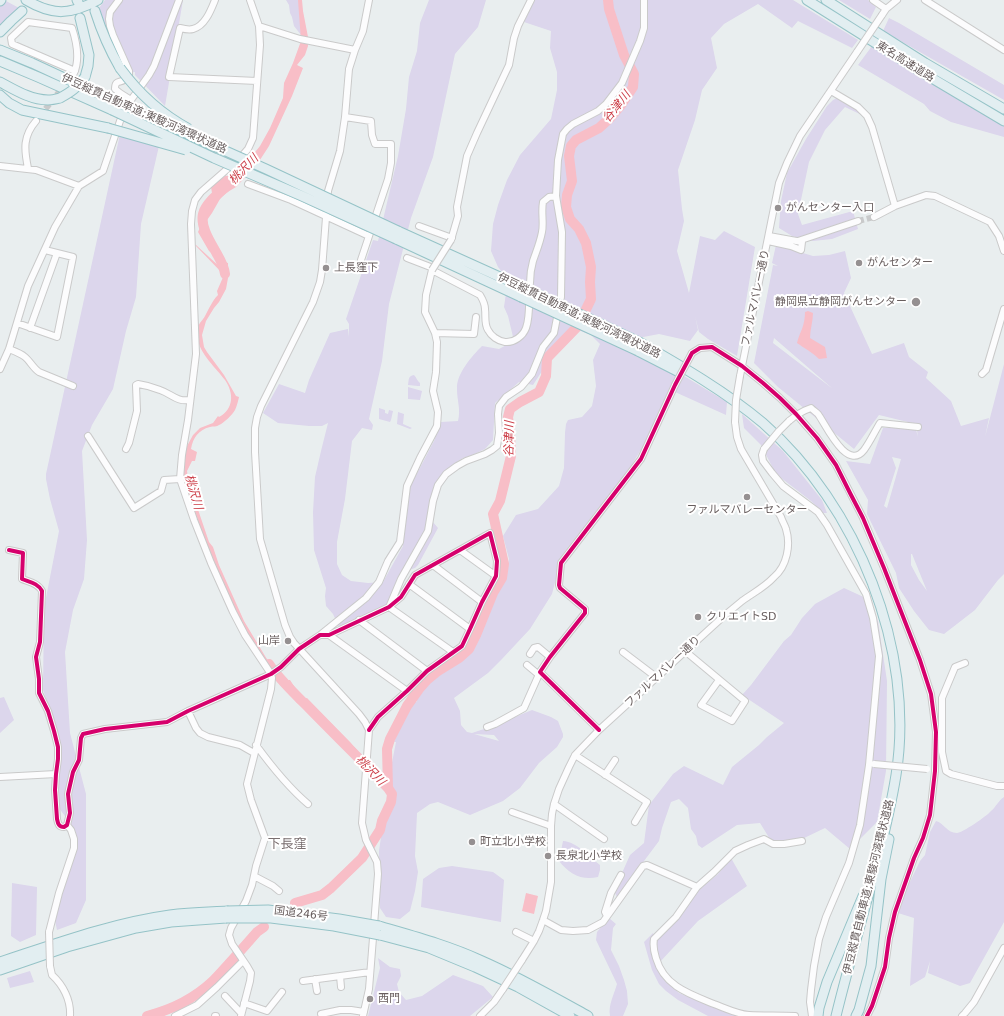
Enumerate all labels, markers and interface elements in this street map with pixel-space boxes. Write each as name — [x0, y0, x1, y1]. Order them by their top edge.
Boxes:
street label: 東名高速道路 — [874, 39, 936, 85]
street label: 伊豆縦貫自動車道;東駿河湾環状道路 — [59, 71, 229, 157]
water label: 谷津川 — [600, 88, 634, 126]
water label: 桃沢川 — [226, 152, 262, 188]
place label: がんセンター入口 — [786, 201, 874, 215]
marker: がんセンター入口 — [773, 203, 783, 213]
street label: ファルマバレー通り — [739, 248, 773, 348]
place label: がんセンター — [867, 256, 933, 270]
marker: がんセンター — [854, 258, 864, 268]
place label: 上長窪下 — [334, 261, 378, 275]
marker: 上長窪下 — [321, 263, 331, 273]
street label: 伊豆縦貫自動車道;東駿河湾環状道路 — [495, 271, 663, 361]
place label: 静岡県立静岡がんセンター — [775, 295, 907, 309]
marker: 静岡県立静岡がんセンター — [910, 296, 922, 308]
water label: 谷津川 — [502, 421, 518, 457]
water label: 桃沢川 — [181, 473, 205, 511]
marker: ファルマバレーセンター — [742, 492, 752, 502]
place label: ファルマバレーセンター — [687, 503, 807, 517]
place label: クリエイトSD — [706, 610, 776, 624]
marker: クリエイトSD — [693, 612, 703, 622]
street label: ファルマバレー通り — [622, 633, 704, 711]
place label: 山岸 — [258, 634, 280, 648]
marker: 山岸 — [283, 636, 293, 646]
water label: 桃沢川 — [352, 753, 388, 789]
street label: 伊豆縦貫自動車道;東駿河湾環状道路 — [841, 798, 897, 976]
place label: 町立北小学校 — [480, 835, 546, 849]
district label: 下長窪 — [268, 837, 306, 853]
marker: 町立北小学校 — [467, 837, 477, 847]
place label: 長泉北小学校 — [556, 849, 622, 863]
marker: 長泉北小学校 — [543, 851, 553, 861]
street label: 国道246号 — [273, 904, 329, 924]
place label: 西門 — [378, 992, 400, 1006]
marker: 西門 — [365, 994, 375, 1004]

